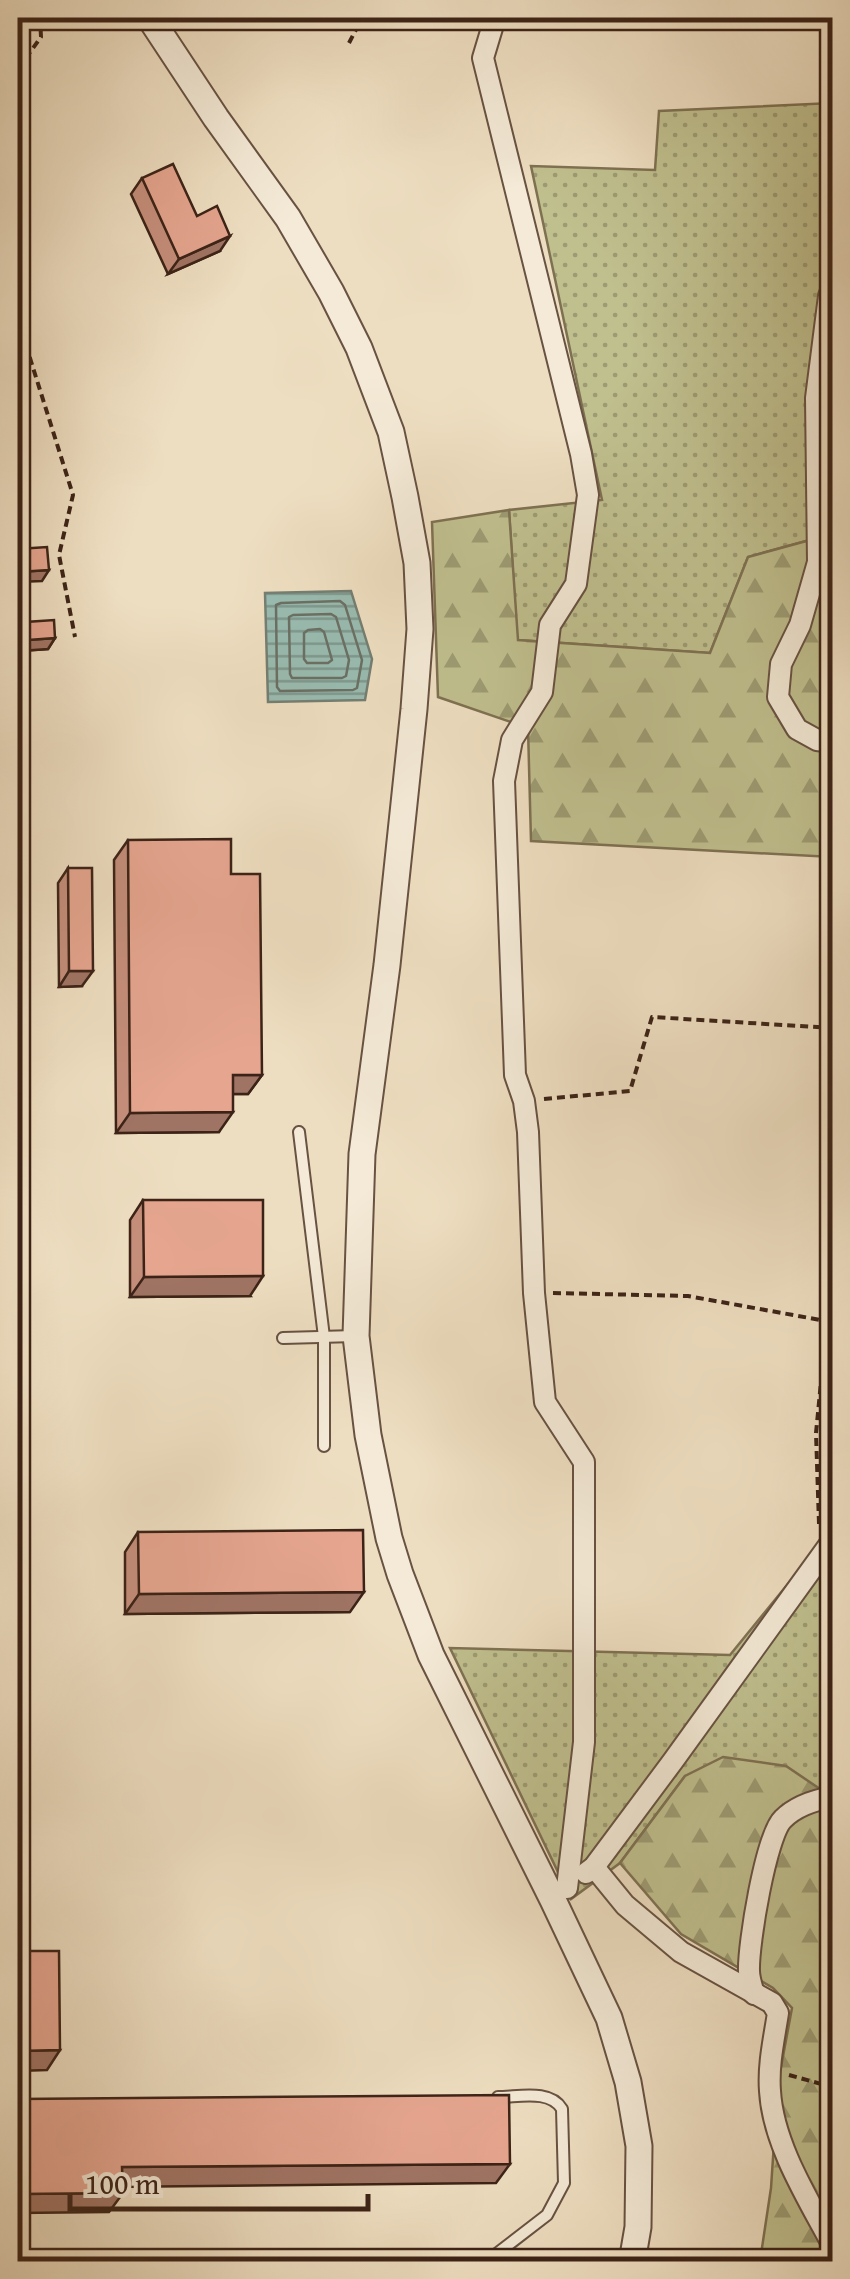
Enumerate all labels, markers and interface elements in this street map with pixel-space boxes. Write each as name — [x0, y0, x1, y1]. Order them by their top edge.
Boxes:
scale bar — [70, 2149, 368, 2211]
text: 100 m — [85, 2161, 160, 2205]

